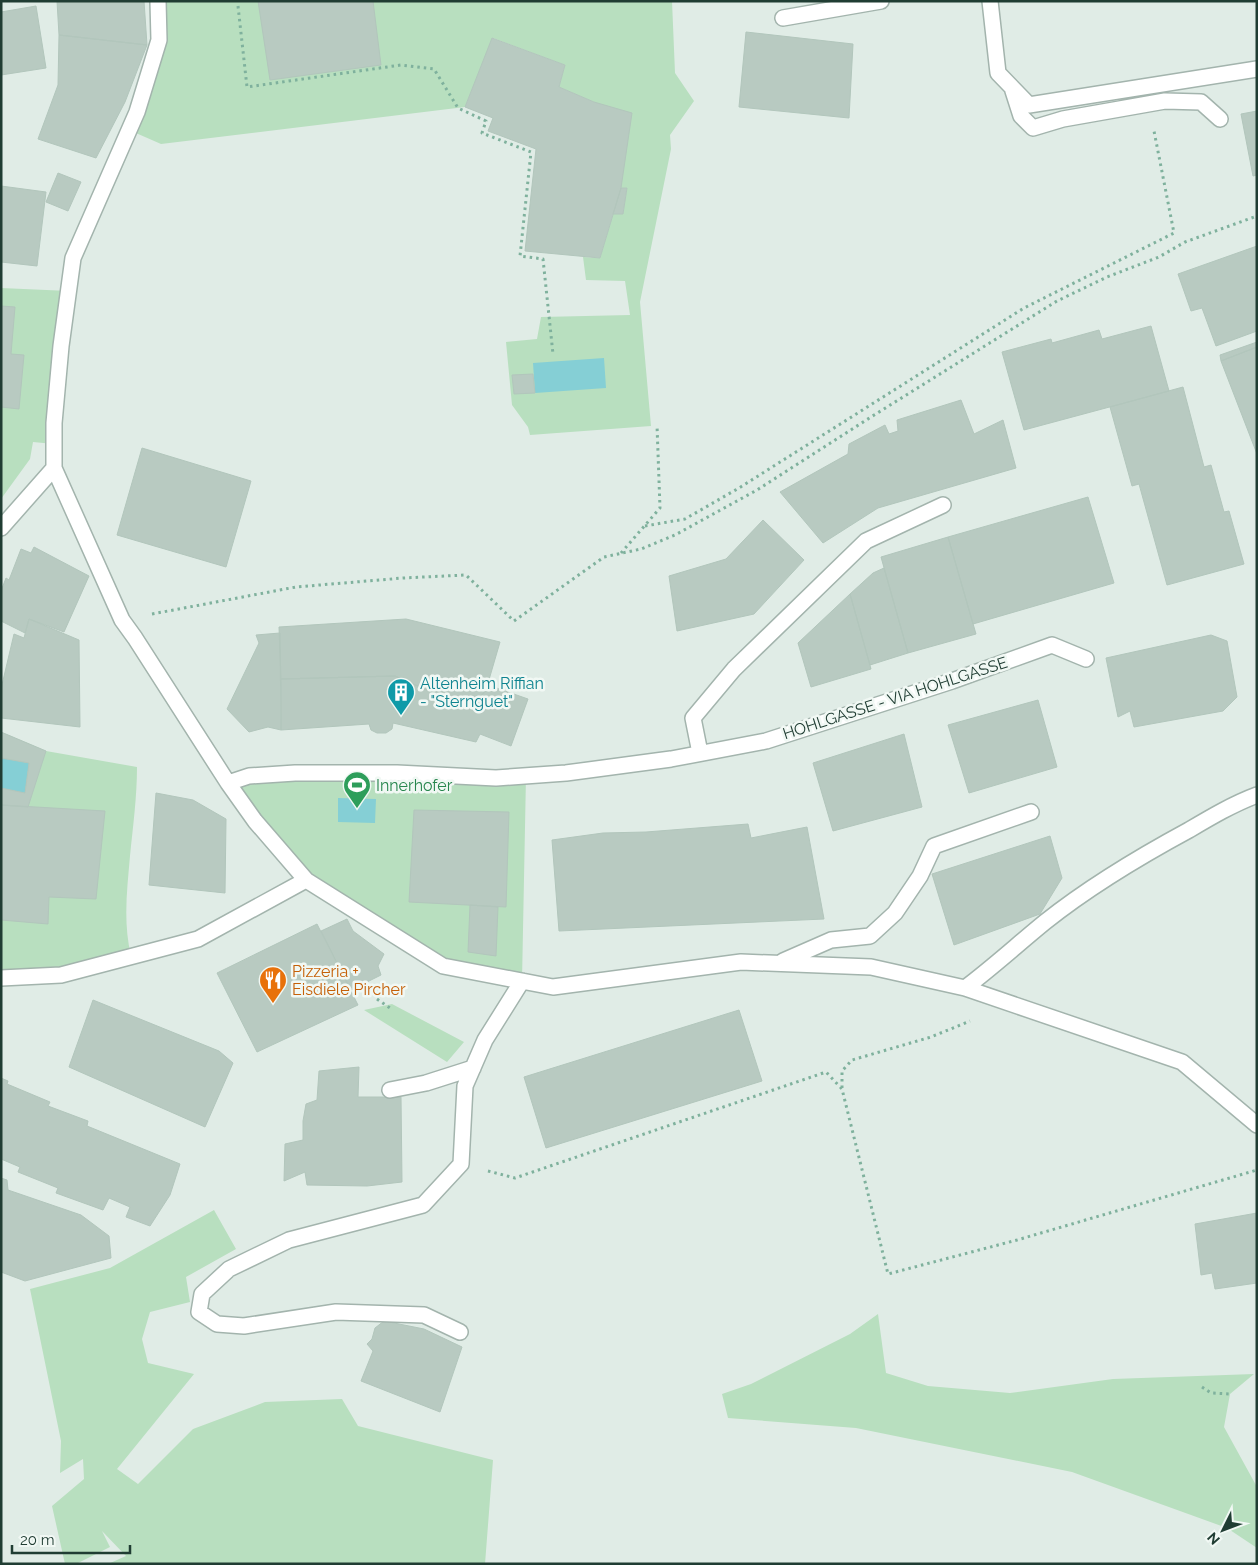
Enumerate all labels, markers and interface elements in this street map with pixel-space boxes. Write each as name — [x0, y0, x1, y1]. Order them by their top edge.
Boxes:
street label: HOHLGASSE - VIA HOHLGASSE — [780, 653, 1010, 743]
place label: Altenheim Riffian - "Sternguet" — [420, 674, 544, 711]
building icon: Altenheim Riffian - "Sternguet" — [386, 677, 416, 716]
sports icon: Innerhofer — [342, 770, 372, 809]
place label: Innerhofer — [376, 776, 453, 795]
place label: Pizzeria + Eisdiele Pircher — [292, 962, 406, 999]
restaurant icon: Pizzeria + Eisdiele Pircher — [258, 965, 288, 1004]
north arrow — [1198, 1505, 1248, 1555]
scale bar — [12, 1522, 130, 1554]
text: N — [1204, 1529, 1223, 1548]
text: 20 m — [20, 1531, 55, 1549]

